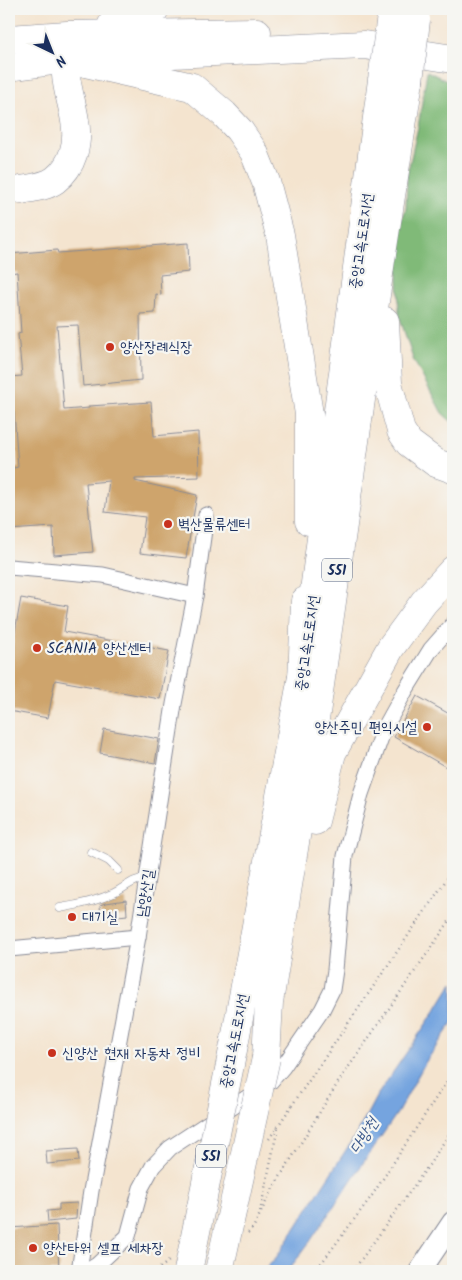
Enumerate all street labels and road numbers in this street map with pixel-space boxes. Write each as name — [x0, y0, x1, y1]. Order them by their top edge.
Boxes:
street label: 중앙고속도로지선 — [343, 192, 381, 291]
road number: 551 — [322, 558, 352, 582]
street label: 중앙고속도로지선 — [289, 594, 327, 693]
street label: 남양산길 — [130, 867, 162, 919]
street label: 중앙고속도로지선 — [214, 992, 256, 1091]
road number: 551 — [196, 1144, 226, 1168]

